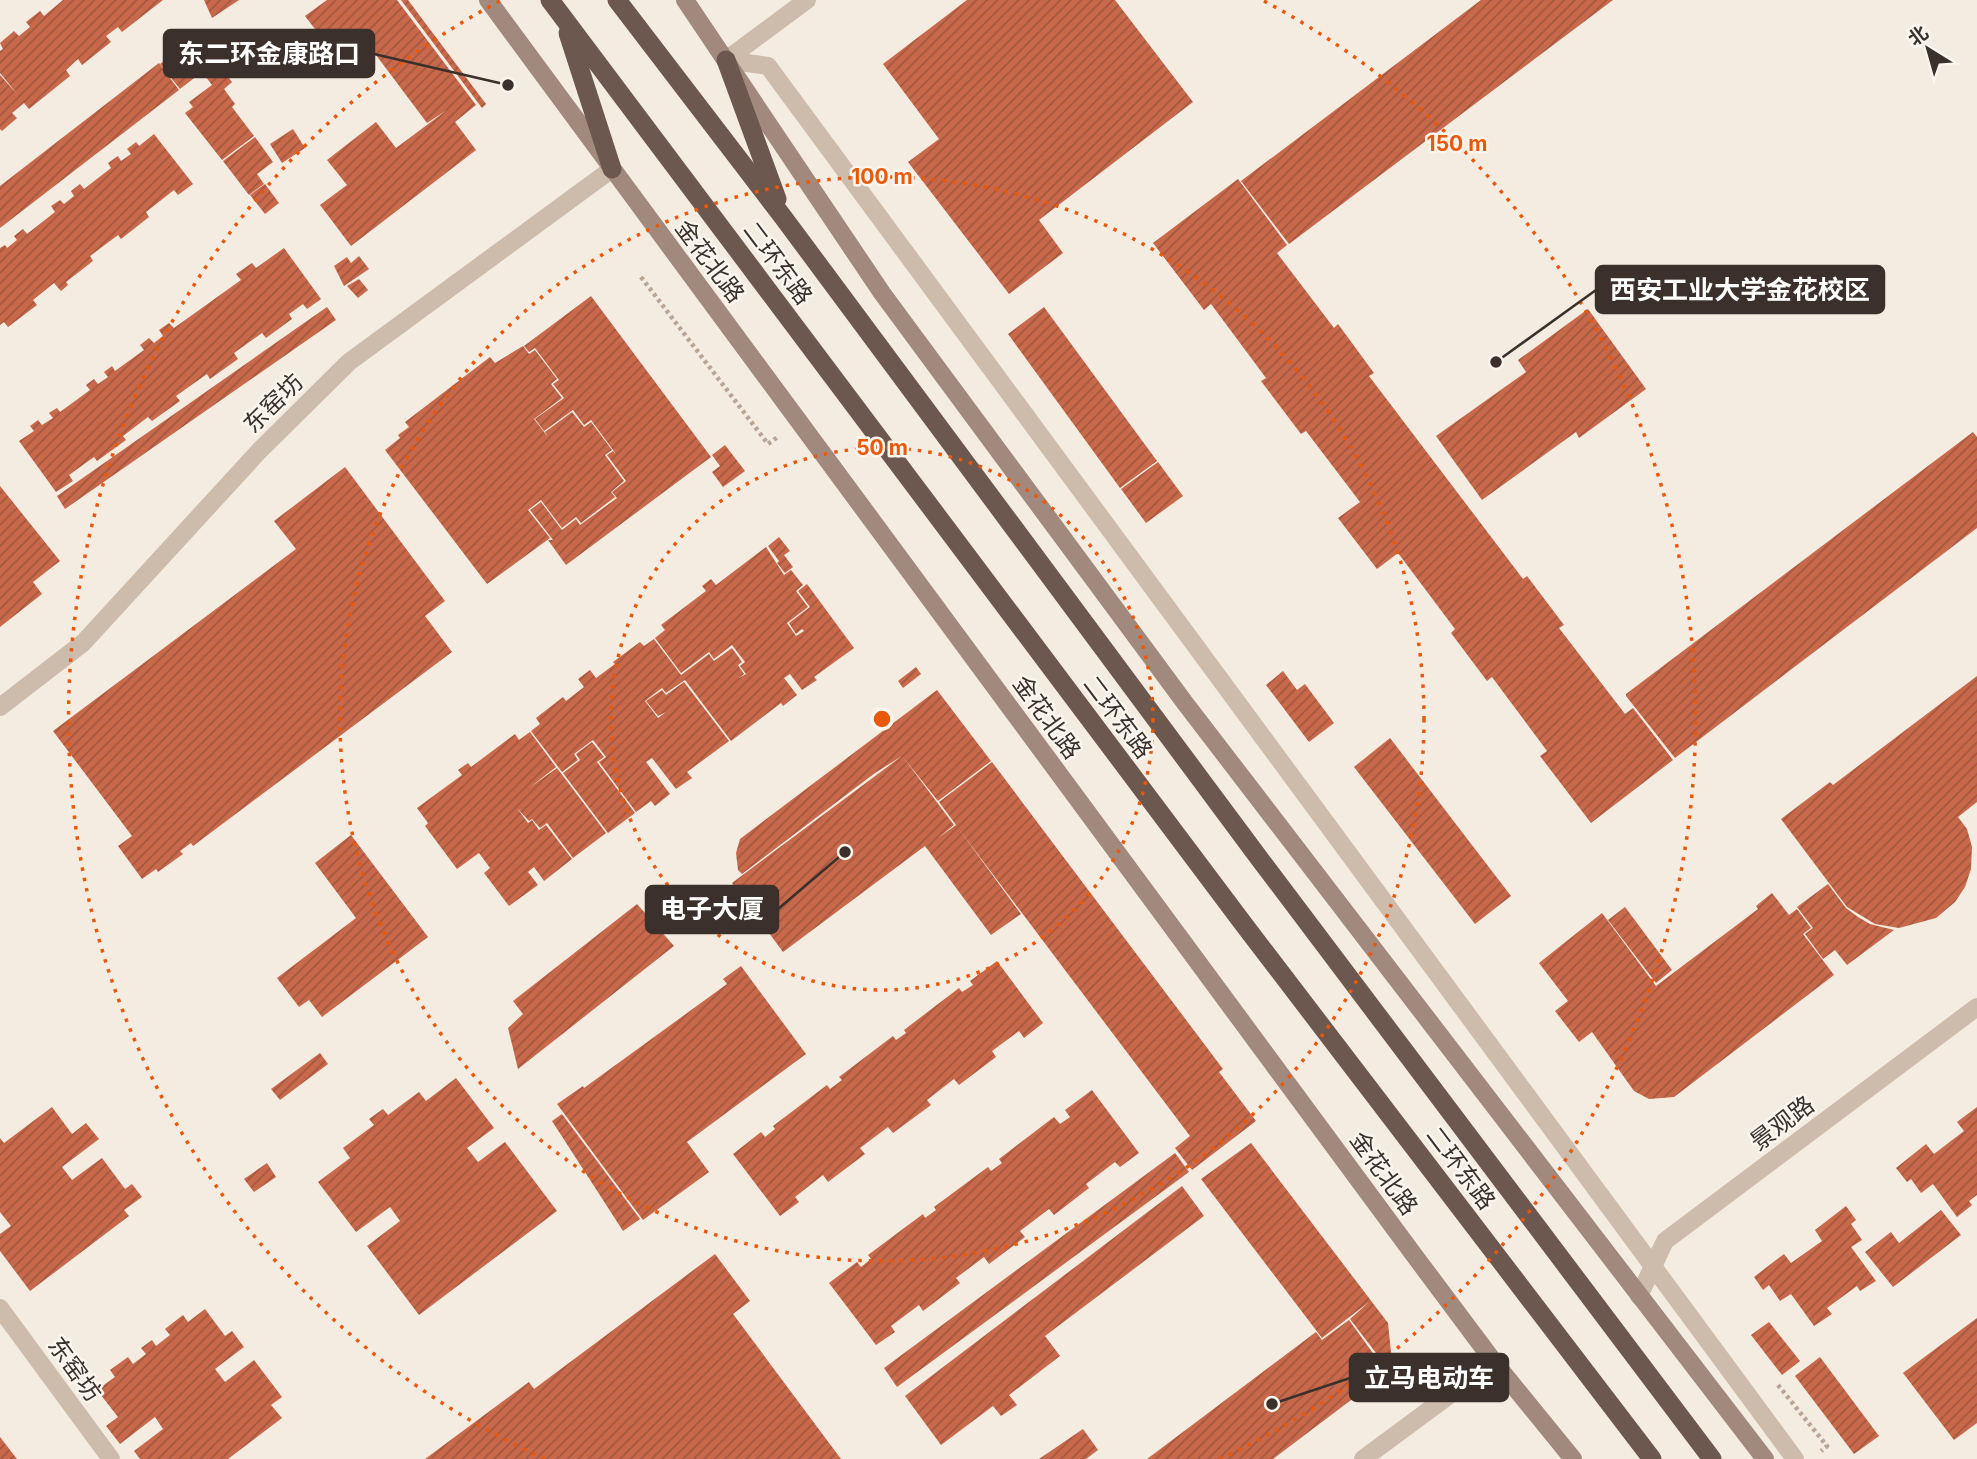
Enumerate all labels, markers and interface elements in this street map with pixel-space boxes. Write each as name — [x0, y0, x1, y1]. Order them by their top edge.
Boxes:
north arrow — [1893, 14, 1963, 84]
text: 北 — [1904, 21, 1933, 51]
callout: 东二环金康路口 — [164, 30, 374, 77]
text: 东二环金康路口 — [178, 38, 360, 69]
text: 150 m — [1427, 131, 1487, 156]
text: 100 m — [851, 164, 913, 189]
street label: 金花北路 — [670, 214, 750, 308]
street label: 二环东路 — [738, 216, 818, 310]
callout: 西安工业大学金花校区 — [1596, 266, 1884, 313]
text: 西安工业大学金花校区 — [1610, 274, 1870, 305]
street label: 东窑坊 — [237, 367, 309, 439]
text: 50 m — [856, 435, 908, 460]
street label: 金花北路 — [1007, 670, 1087, 764]
street label: 二环东路 — [1078, 670, 1158, 764]
centre of rings — [870, 707, 894, 731]
callout: 电子大厦 — [646, 886, 778, 933]
text: 电子大厦 — [660, 893, 764, 924]
street label: 景观路 — [1745, 1090, 1819, 1156]
street label: 二环东路 — [1421, 1121, 1501, 1215]
street label: 金花北路 — [1344, 1126, 1424, 1220]
street label: 东窑坊 — [42, 1331, 108, 1407]
callout: 立马电动车 — [1350, 1354, 1508, 1401]
text: 立马电动车 — [1364, 1362, 1494, 1393]

